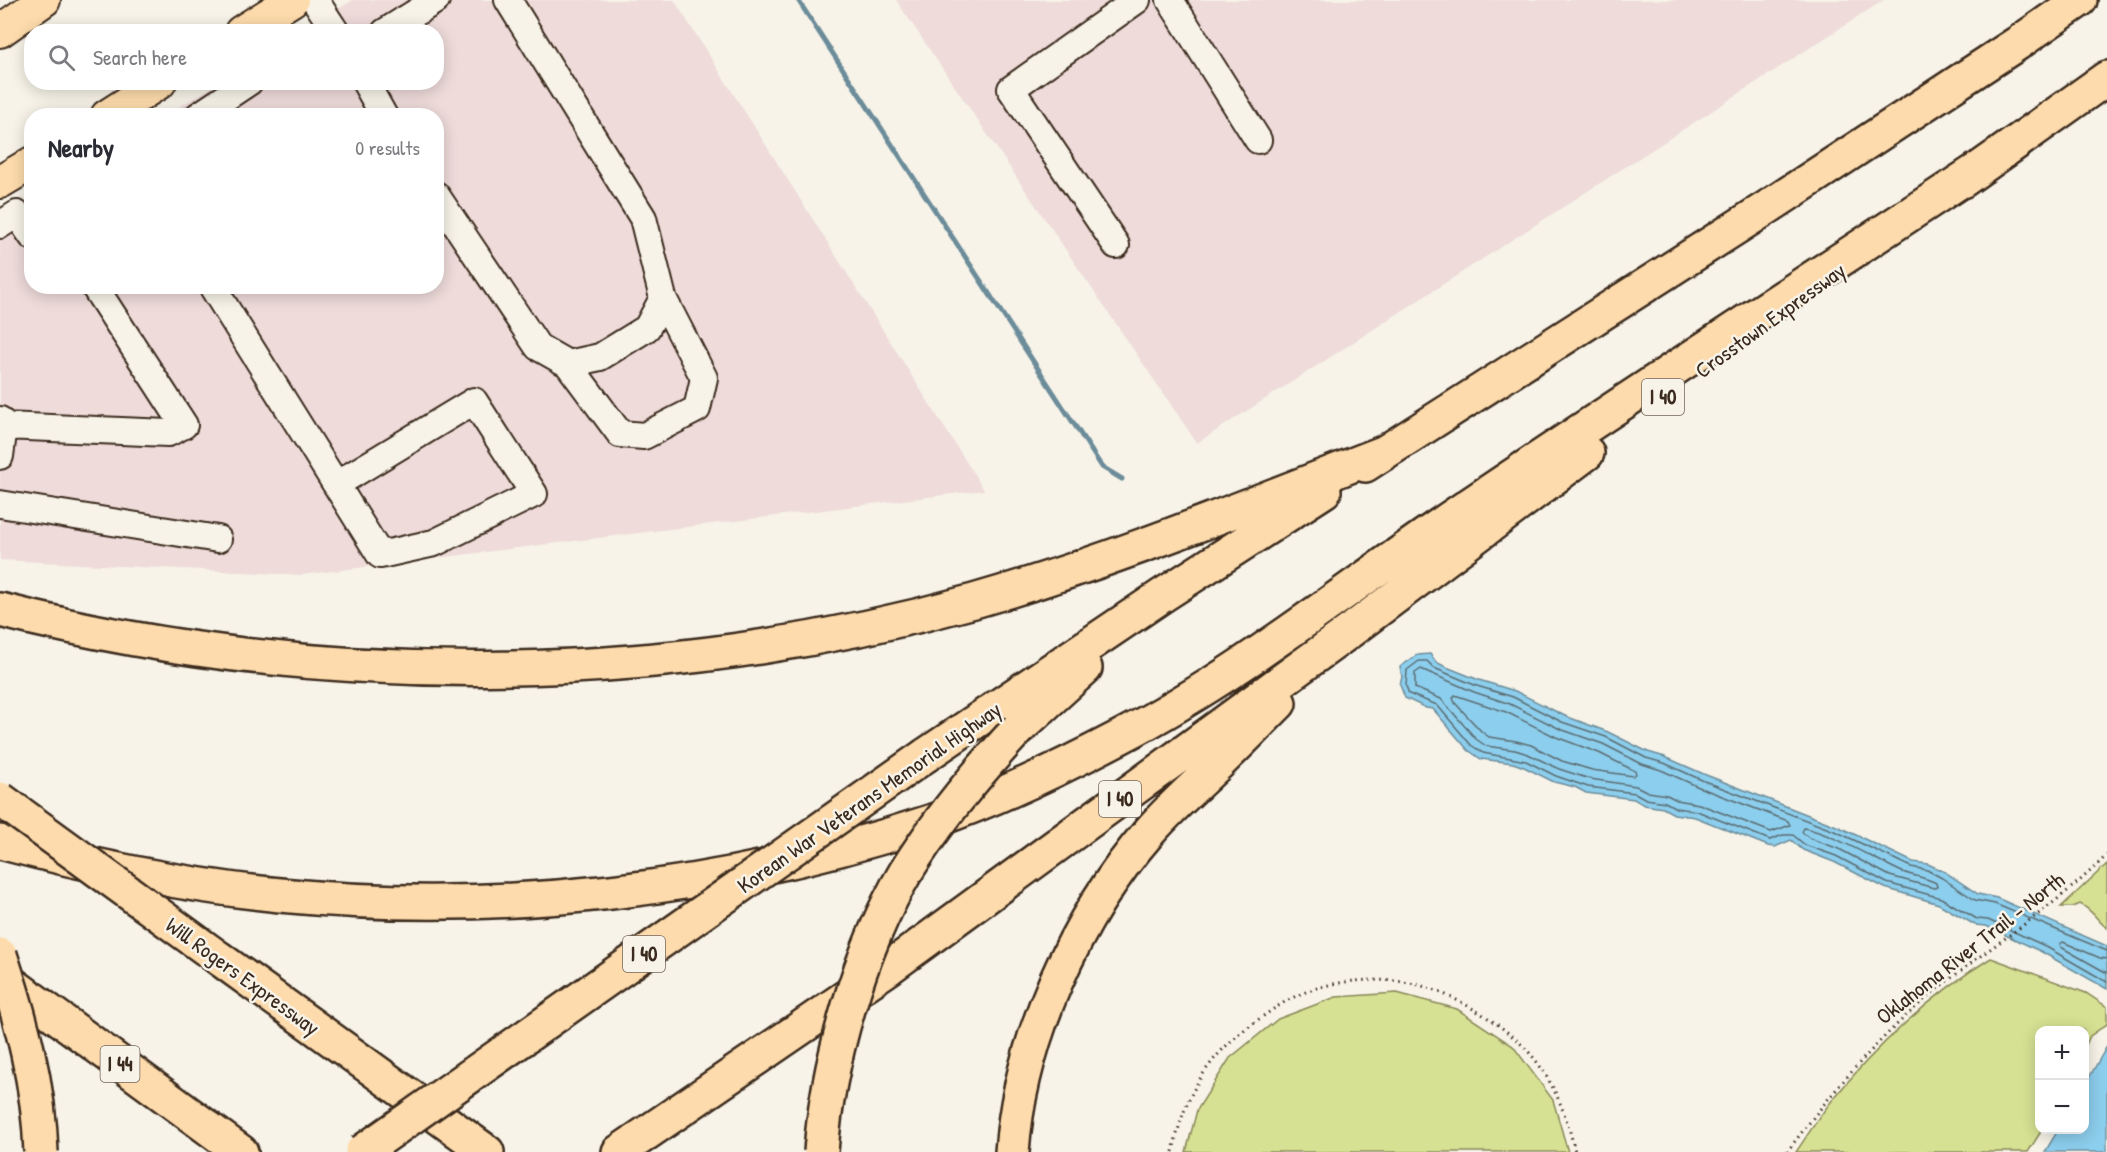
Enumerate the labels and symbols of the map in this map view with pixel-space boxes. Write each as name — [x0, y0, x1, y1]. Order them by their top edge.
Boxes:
street label: Crosstown Expressway — [1689, 255, 1851, 385]
road number: I 40 — [1642, 379, 1684, 415]
street label: Korean War Veterans Memorial Highway — [731, 694, 1007, 900]
road number: I 40 — [1099, 781, 1141, 817]
street label: Oklahoma River Trail - North — [1870, 865, 2070, 1031]
street label: Will Rogers Expressway — [160, 910, 326, 1042]
road number: I 40 — [623, 936, 665, 972]
road number: I 44 — [100, 1046, 140, 1082]

